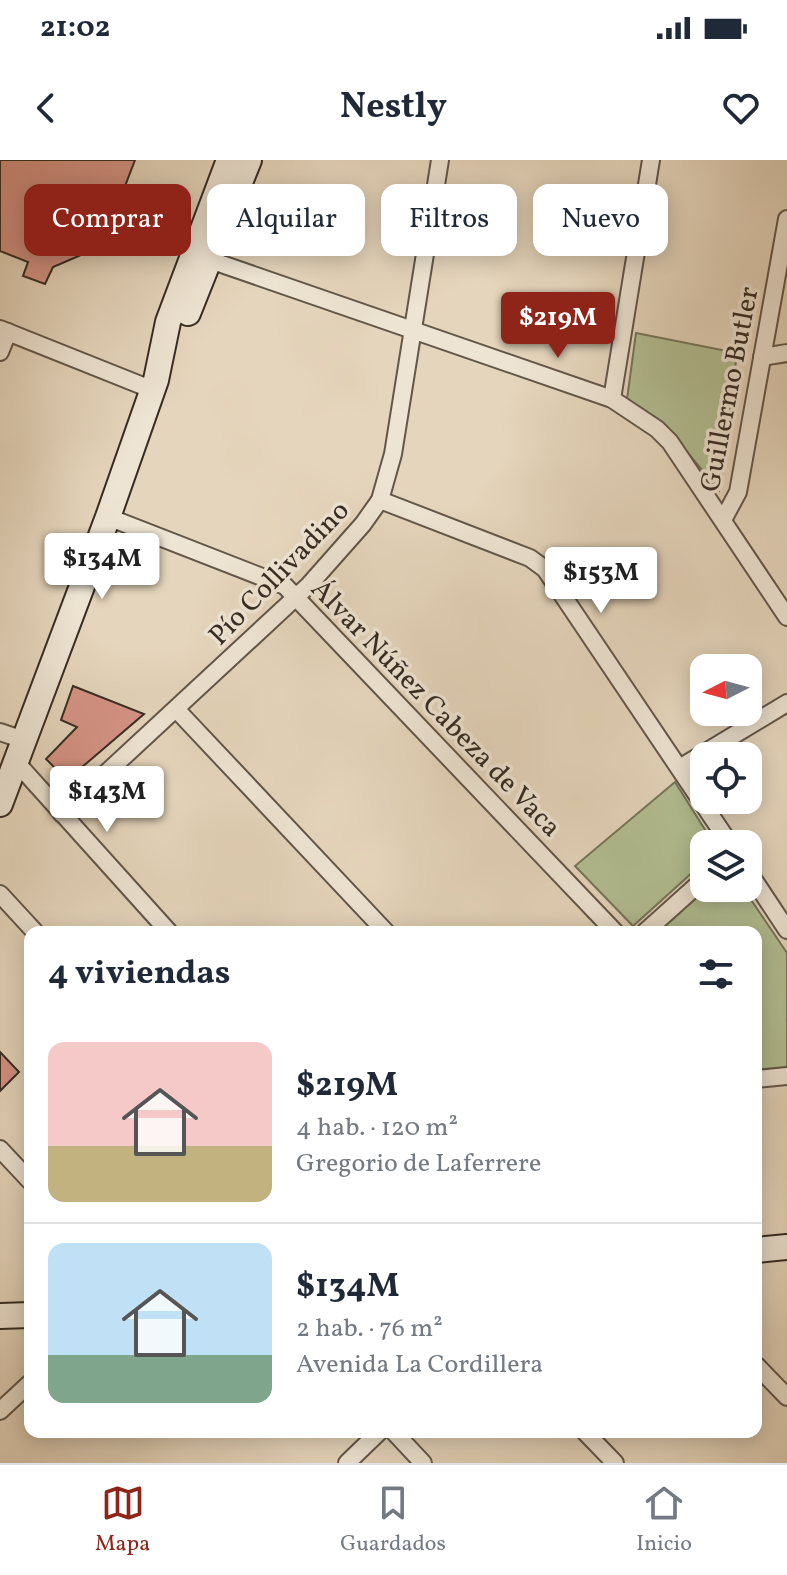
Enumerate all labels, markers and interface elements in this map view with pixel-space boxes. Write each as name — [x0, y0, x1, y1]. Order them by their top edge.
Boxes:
text: 21:02 — [40, 7, 110, 49]
text: Nestly — [340, 83, 447, 133]
icon: back — [24, 86, 68, 130]
icon: heart — [719, 86, 763, 130]
chip: Comprar — [24, 184, 191, 256]
chip: Alquilar — [207, 184, 365, 256]
chip: Filtros — [381, 184, 517, 256]
chip: Nuevo — [533, 184, 668, 256]
street label: Guillermo Butler — [691, 283, 770, 495]
pin: $219M — [502, 292, 614, 360]
text: $219M — [519, 300, 597, 336]
street label: Pío Collivadino — [201, 493, 359, 655]
pin: $134M — [46, 533, 158, 601]
text: $134M — [62, 541, 142, 577]
pin: $153M — [545, 547, 657, 615]
text: $153M — [563, 555, 639, 591]
street label: Álvar Núñez Cabeza de Vaca — [301, 571, 569, 847]
north arrow — [690, 654, 762, 726]
map controls — [690, 654, 762, 902]
button: locate — [690, 742, 762, 814]
pin: $143M — [51, 766, 163, 834]
text: $143M — [68, 774, 146, 810]
button: layers — [690, 830, 762, 902]
text: 4 viviendas — [48, 951, 231, 998]
icon: filters — [694, 952, 738, 996]
text: $219M — [296, 1063, 398, 1110]
icon: home — [112, 1074, 208, 1170]
text: 4 hab. · 120 m² — [296, 1110, 458, 1146]
text: Gregorio de Laferrere — [296, 1146, 541, 1182]
text: $134M — [296, 1264, 399, 1311]
icon: home — [112, 1275, 208, 1371]
text: 2 hab. · 76 m² — [296, 1311, 443, 1347]
text: Avenida La Cordillera — [296, 1347, 543, 1383]
tab: Mapa — [95, 1481, 150, 1560]
tab: Guardados — [340, 1481, 446, 1560]
tab: Inicio — [636, 1481, 692, 1560]

